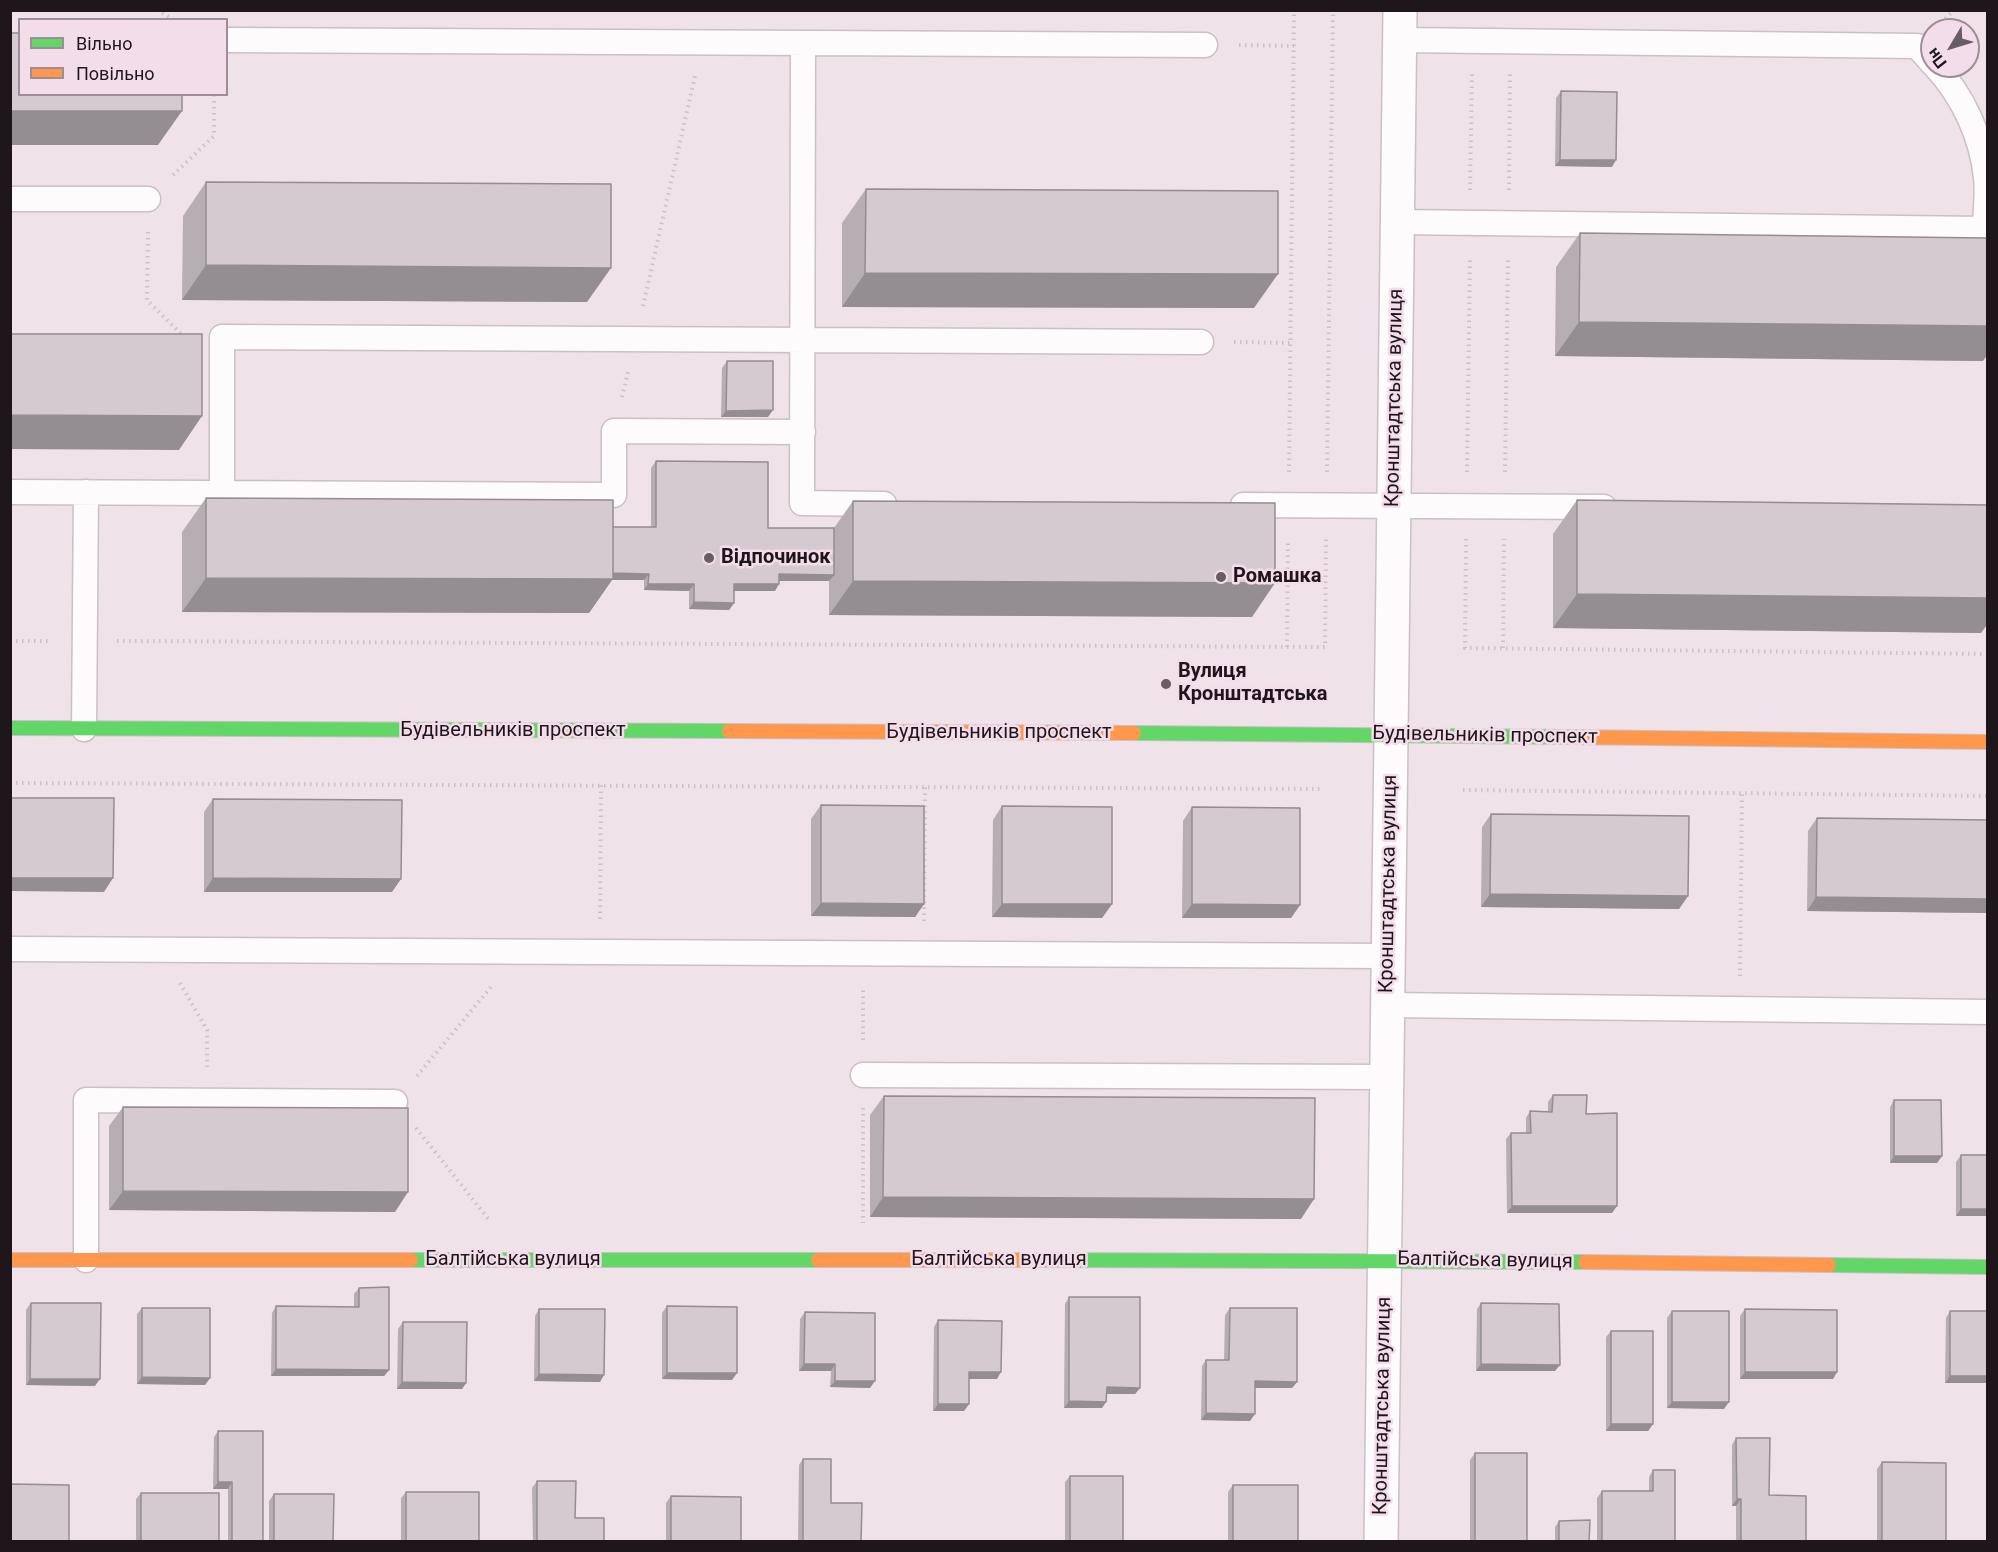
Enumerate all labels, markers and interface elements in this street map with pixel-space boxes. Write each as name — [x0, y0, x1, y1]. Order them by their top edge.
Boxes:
legend — [18, 18, 228, 96]
north arrow — [1920, 18, 1980, 78]
text: Вільно — [76, 33, 132, 54]
text: Пн — [1923, 44, 1951, 72]
text: Повільно — [76, 63, 155, 84]
street label: Кронштадтська вулиця — [1381, 289, 1409, 507]
place label: Відпочинок — [721, 546, 830, 570]
marker: Відпочинок — [702, 551, 716, 565]
place label: Ромашка — [1233, 565, 1321, 589]
marker: Ромашка — [1214, 570, 1228, 584]
place label: Вулиця Кронштадтська — [1178, 660, 1327, 707]
marker: Вулиця Кронштадтська — [1159, 677, 1173, 691]
street label: Будівельників проспект — [400, 719, 626, 743]
street label: Будівельників проспект — [886, 721, 1112, 745]
street label: Будівельників проспект — [1372, 722, 1598, 750]
street label: Кронштадтська вулиця — [1375, 775, 1403, 993]
street label: Балтійська вулиця — [1397, 1247, 1573, 1275]
street label: Балтійська вулиця — [425, 1248, 601, 1272]
street label: Балтійська вулиця — [911, 1248, 1087, 1272]
street label: Кронштадтська вулиця — [1369, 1297, 1397, 1515]

